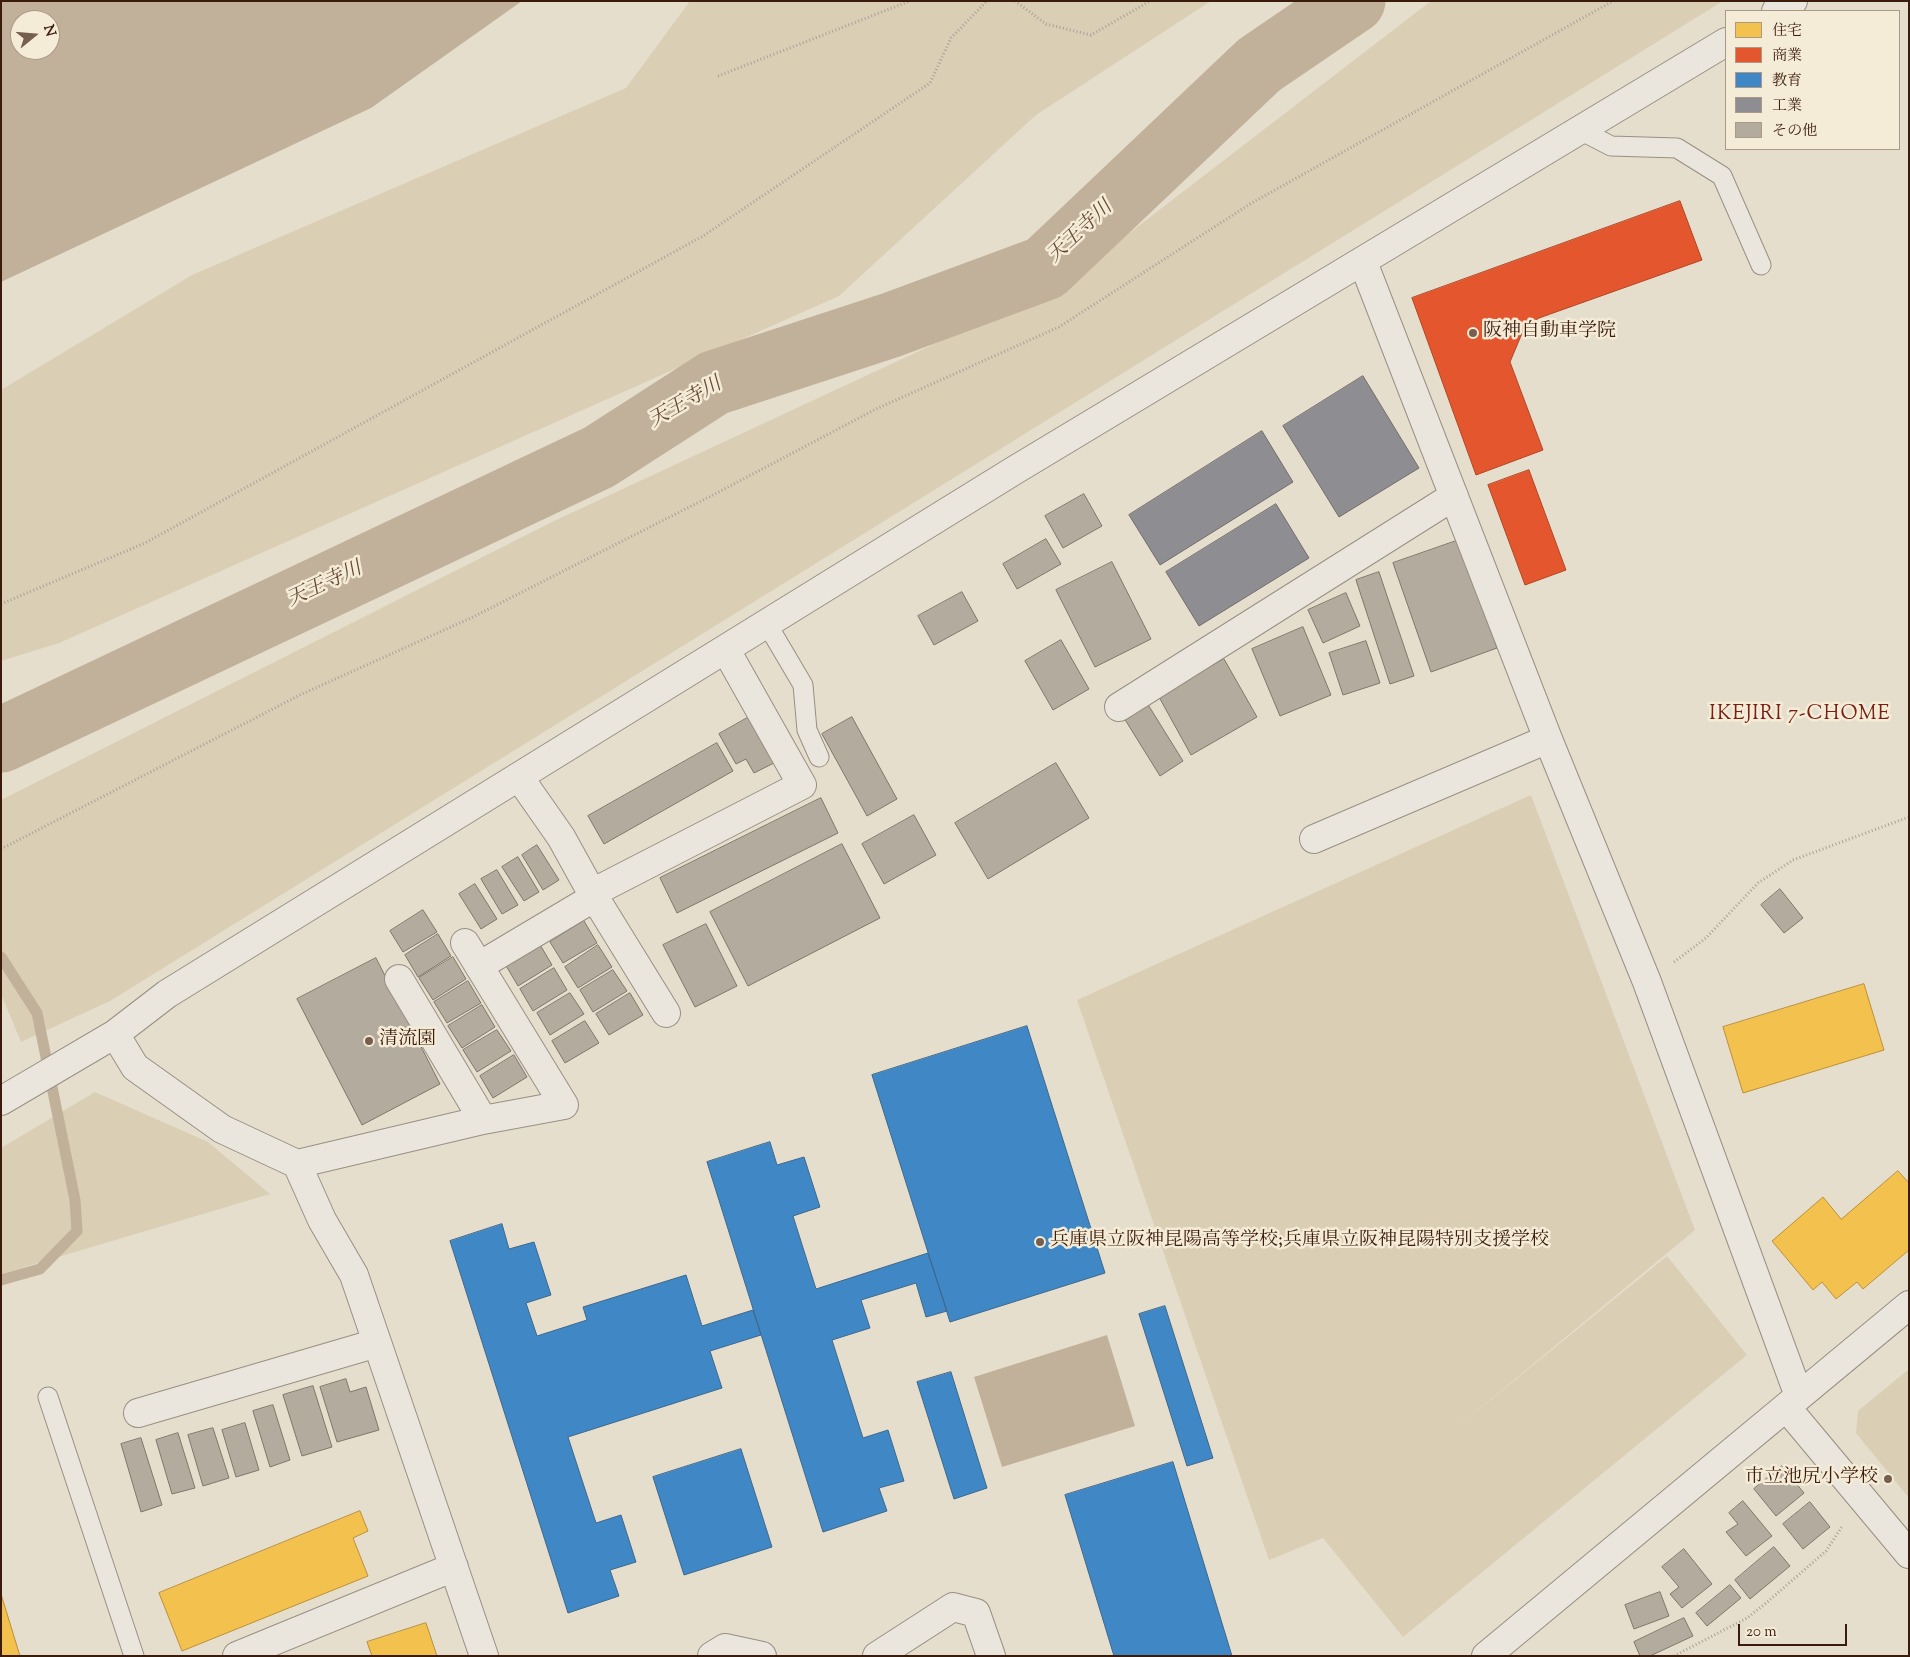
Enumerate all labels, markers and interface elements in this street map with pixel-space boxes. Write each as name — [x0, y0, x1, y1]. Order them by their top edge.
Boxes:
north arrow — [10, 10, 60, 60]
legend — [1725, 10, 1900, 150]
text: 住宅 — [1772, 21, 1802, 42]
text: N — [37, 23, 60, 39]
text: 商業 — [1772, 46, 1802, 67]
text: 教育 — [1772, 71, 1802, 92]
text: 工業 — [1772, 96, 1802, 117]
text: その他 — [1772, 121, 1817, 142]
water label: 天王寺川 — [1044, 197, 1118, 269]
place label: 阪神自動車学院 — [1483, 322, 1616, 344]
marker: 阪神自動車学院 — [1467, 327, 1479, 339]
water label: 天王寺川 — [645, 374, 727, 434]
water label: 天王寺川 — [284, 558, 366, 614]
district label: IKEJIRI 7-CHOME — [1707, 704, 1893, 728]
place label: 清流園 — [379, 1030, 436, 1052]
marker: 清流園 — [363, 1035, 375, 1047]
place label: 兵庫県立阪神昆陽高等学校;兵庫県立阪神昆陽特別支援学校 — [1050, 1231, 1549, 1253]
marker: 兵庫県立阪神昆陽高等学校;兵庫県立阪神昆陽特別支援学校 — [1034, 1236, 1046, 1248]
place label: 市立池尻小学校 — [1745, 1468, 1878, 1490]
marker: 市立池尻小学校 — [1882, 1473, 1894, 1485]
scale bar — [1740, 1614, 1849, 1646]
text: 20 m — [1746, 1622, 1777, 1643]

